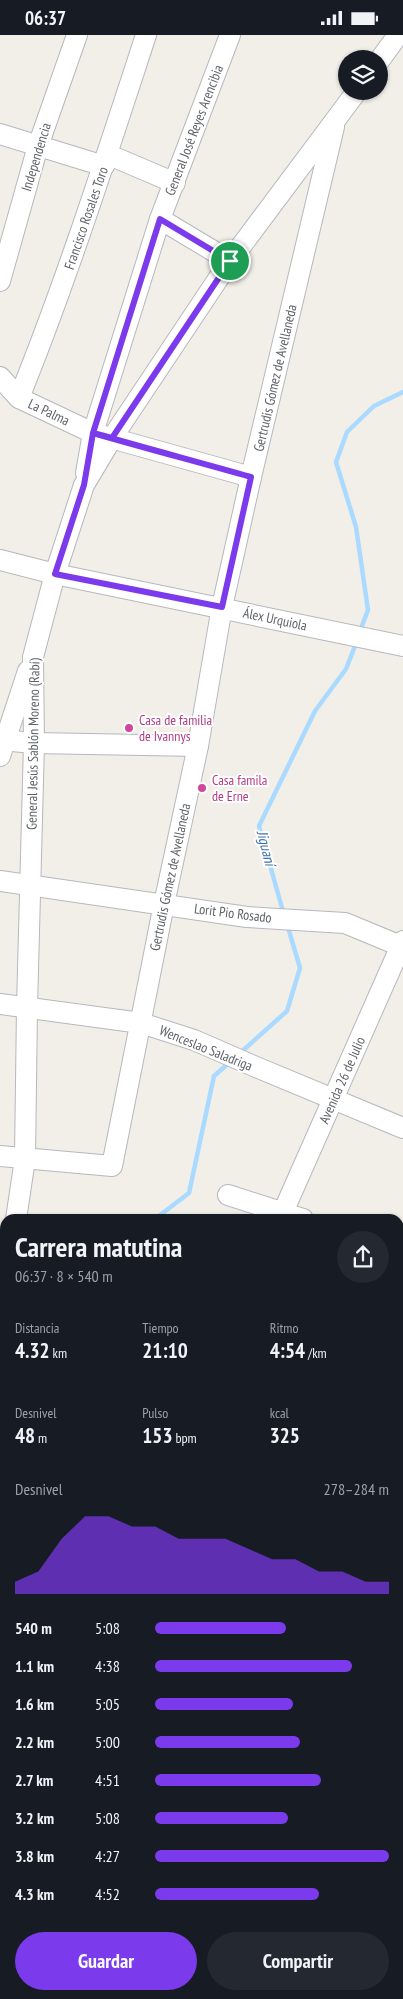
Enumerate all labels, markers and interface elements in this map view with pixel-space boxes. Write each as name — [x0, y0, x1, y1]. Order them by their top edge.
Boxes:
text: 06:37 — [25, 6, 66, 30]
map controls — [338, 50, 388, 100]
button: layers — [338, 50, 388, 100]
street label: General José Reyes Arencibia — [161, 62, 227, 198]
street label: Independencia — [17, 120, 55, 194]
street label: Francisco Rosales Toro — [60, 164, 112, 272]
pin — [209, 240, 251, 282]
icon: arrive — [216, 247, 244, 275]
street label: Gertrudis Gómez de Avellaneda — [249, 303, 301, 453]
street label: La Palma — [25, 395, 73, 429]
street label: Álex Urquiola — [241, 603, 309, 635]
street label: General Jesús Sablón Moreno (Rabí) — [23, 657, 44, 830]
place label: Casa de familia de Ivannys — [139, 711, 212, 745]
marker: Casa de familia de Ivannys — [123, 722, 135, 734]
place label: Casa famila de Erne — [212, 771, 267, 805]
marker: Casa famila de Erne — [196, 782, 208, 794]
street label: Gertrudis Gómez de Avellaneda — [146, 802, 194, 952]
water label: Jiguaní — [253, 827, 281, 870]
street label: Lorit Pio Rosado — [193, 899, 273, 927]
street label: Wenceslao Saladriga — [157, 1021, 255, 1075]
street label: Avenida 26 de Julio — [315, 1034, 369, 1126]
text: Carrera matutina — [15, 1228, 182, 1265]
button: share — [337, 1231, 389, 1283]
text: 06:37 · 8 × 540 m — [15, 1266, 113, 1286]
text: Distancia — [15, 1319, 59, 1337]
text: Tiempo — [142, 1319, 179, 1337]
text: Ritmo — [270, 1319, 298, 1337]
text: 4.32 — [15, 1337, 50, 1364]
text: 21:10 — [142, 1337, 188, 1364]
text: 4:54 — [270, 1337, 305, 1364]
text: km — [50, 1344, 67, 1362]
text: /km — [305, 1344, 327, 1362]
text: Desnivel — [15, 1404, 57, 1422]
text: Pulso — [142, 1404, 168, 1422]
text: kcal — [270, 1404, 289, 1422]
text: 48 — [15, 1422, 35, 1449]
text: 153 — [142, 1422, 172, 1449]
text: 325 — [270, 1422, 300, 1449]
text: m — [35, 1429, 47, 1447]
text: bpm — [172, 1429, 197, 1447]
text: Desnivel — [15, 1479, 62, 1499]
text: 278–284 m — [324, 1479, 389, 1499]
text: 540 m — [15, 1618, 52, 1638]
text: 5:08 — [95, 1618, 120, 1638]
text: 1.1 km — [15, 1656, 54, 1676]
text: 4:38 — [95, 1656, 120, 1676]
text: 1.6 km — [15, 1694, 54, 1714]
text: 5:05 — [95, 1694, 120, 1714]
text: 2.2 km — [15, 1732, 54, 1752]
text: 5:00 — [95, 1732, 120, 1752]
text: 2.7 km — [15, 1770, 53, 1790]
text: 4:51 — [95, 1770, 120, 1790]
text: 3.2 km — [15, 1808, 54, 1828]
text: 5:08 — [95, 1808, 120, 1828]
text: 3.8 km — [15, 1846, 54, 1866]
text: 4:27 — [95, 1846, 120, 1866]
text: 4.3 km — [15, 1884, 54, 1904]
text: 4:52 — [95, 1884, 120, 1904]
button: Guardar — [15, 1932, 197, 1990]
button: Compartir — [207, 1932, 389, 1990]

